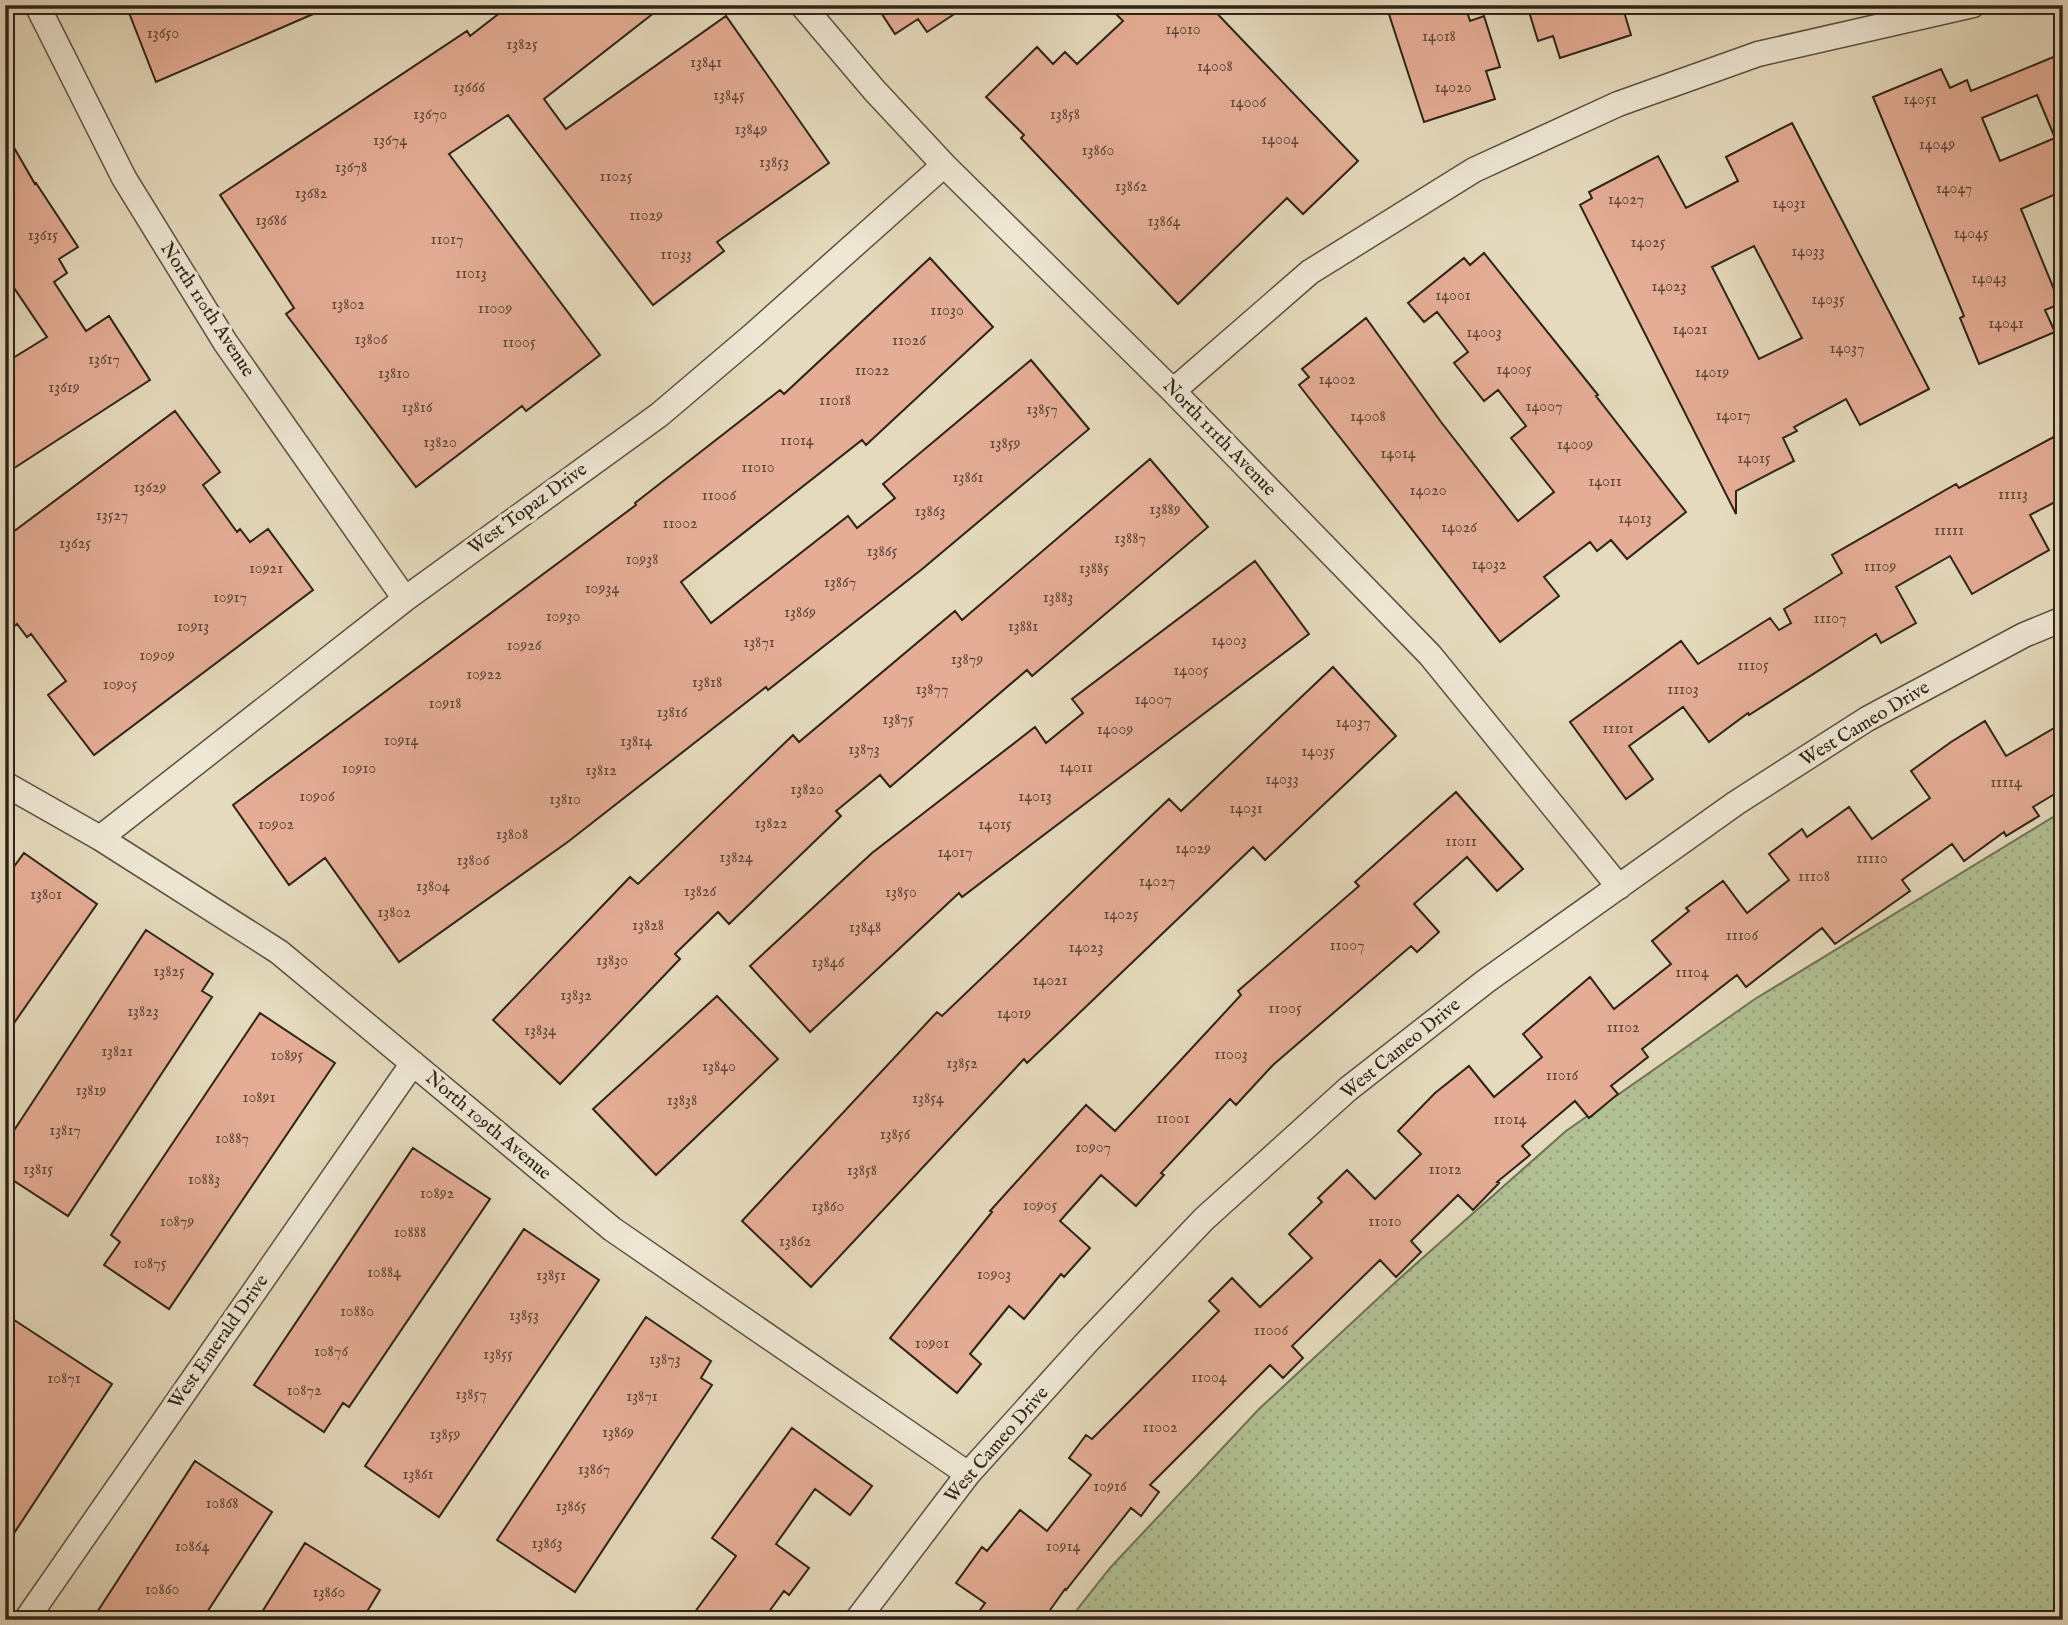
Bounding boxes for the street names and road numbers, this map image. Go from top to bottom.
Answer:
street label: North 110th Avenue [154,238,260,382]
street label: North 111th Avenue [1157,374,1281,502]
street label: West Topaz Drive [464,458,592,560]
street label: West Cameo Drive [1796,676,1934,772]
street label: West Cameo Drive [1336,993,1466,1105]
street label: North 109th Avenue [420,1066,556,1186]
street label: West Emerald Drive [164,1270,274,1414]
street label: West Cameo Drive [940,1381,1054,1508]

